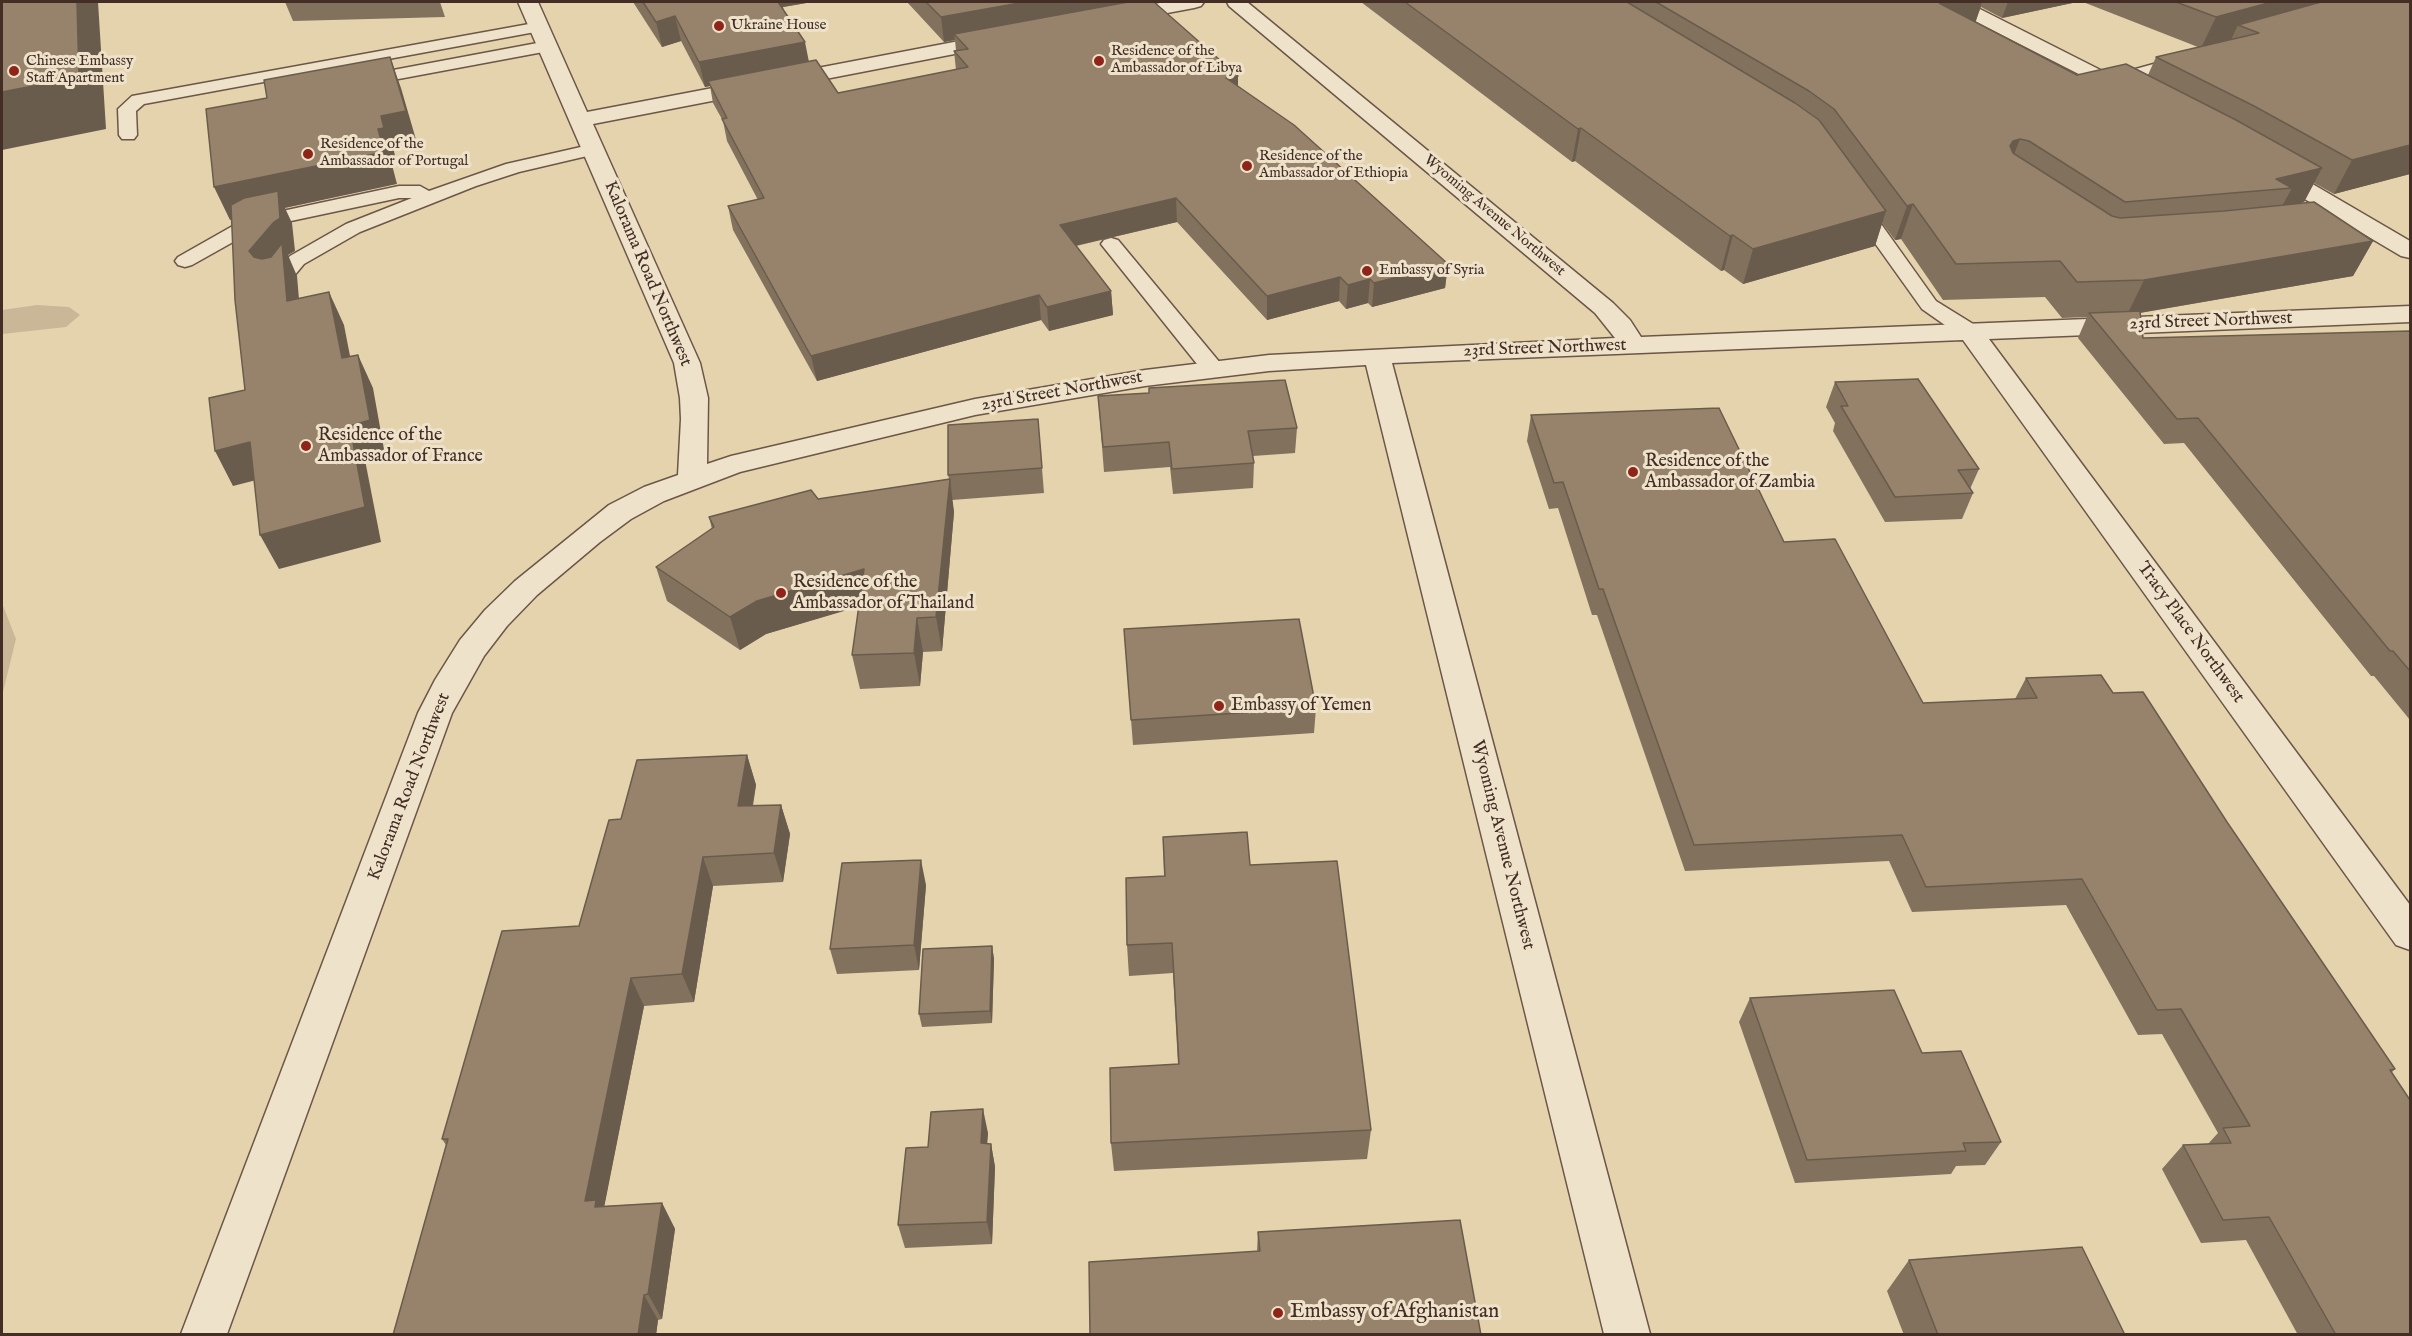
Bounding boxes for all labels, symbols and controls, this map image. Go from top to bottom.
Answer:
place label: Ukraine House [731,17,826,35]
marker: Ukraine House [712,19,726,33]
place label: Residence of the Ambassador of Libya [1111,43,1242,78]
place label: Chinese Embassy Staff Apartment [26,53,133,88]
marker: Residence of the Ambassador of Libya [1092,54,1106,68]
marker: Chinese Embassy Staff Apartment [7,64,21,78]
place label: Residence of the Ambassador of Portugal [320,136,468,171]
marker: Residence of the Ambassador of Portugal [301,147,315,161]
place label: Residence of the Ambassador of Ethiopia [1259,148,1408,183]
street label: Wyoming Avenue Northwest [1419,151,1569,281]
marker: Residence of the Ambassador of Ethiopia [1240,159,1254,173]
street label: Kalorama Road Northwest [598,178,696,370]
place label: Embassy of Syria [1379,262,1484,280]
marker: Embassy of Syria [1360,264,1374,278]
street label: 23rd Street Northwest [2129,308,2293,336]
street label: 23rd Street Northwest [1463,335,1627,363]
street label: 23rd Street Northwest [980,367,1144,417]
place label: Residence of the Ambassador of France [318,425,483,468]
marker: Residence of the Ambassador of France [299,439,313,453]
place label: Residence of the Ambassador of Zambia [1645,451,1815,494]
marker: Residence of the Ambassador of Zambia [1626,465,1640,479]
street label: Tracy Place Northwest [2132,558,2248,708]
place label: Residence of the Ambassador of Thailand [793,572,974,614]
marker: Residence of the Ambassador of Thailand [774,586,788,600]
street label: Kalorama Road Northwest [364,690,456,884]
place label: Embassy of Yemen [1231,695,1371,717]
marker: Embassy of Yemen [1212,699,1226,713]
street label: Wyoming Avenue Northwest [1465,738,1539,952]
place label: Embassy of Afghanistan [1290,1300,1499,1326]
marker: Embassy of Afghanistan [1271,1306,1285,1320]

